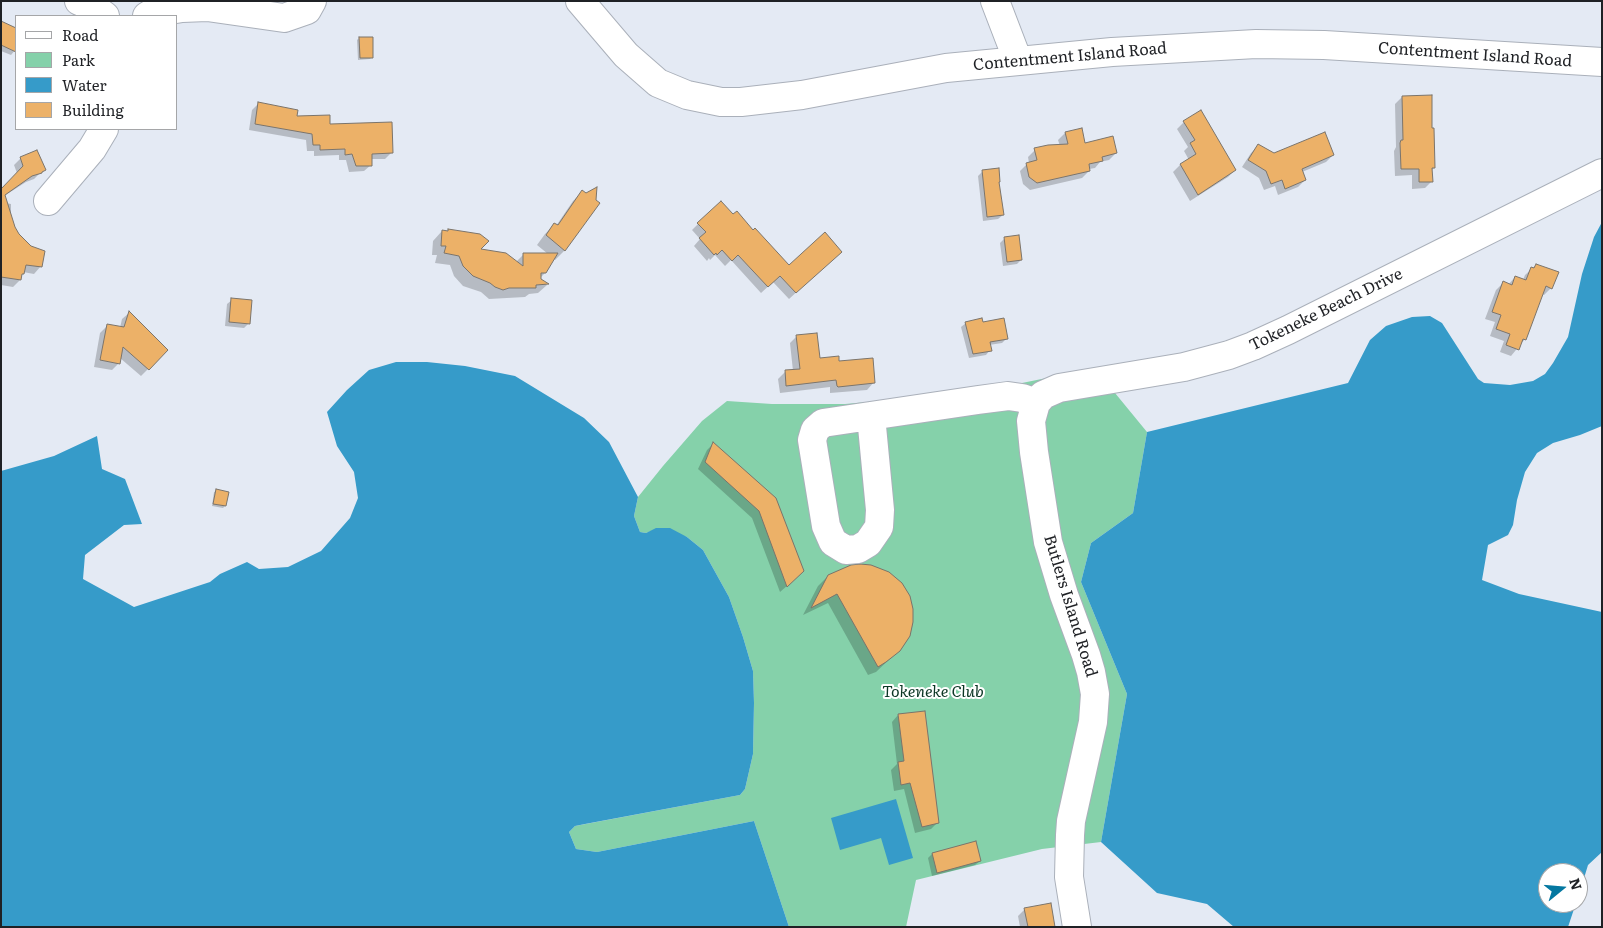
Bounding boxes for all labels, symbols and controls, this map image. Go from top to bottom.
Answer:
legend [15,15,178,130]
text: Road [62,23,98,46]
street label: Contentment Island Road [972,39,1168,75]
street label: Contentment Island Road [1377,39,1573,71]
text: Park [62,48,95,71]
text: Water [62,73,107,96]
text: Building [62,98,124,121]
street label: Tokeneke Beach Drive [1246,264,1406,356]
street label: Butlers Island Road [1039,532,1101,680]
park label: Tokeneke Club [882,682,984,702]
north arrow [1538,863,1588,913]
text: N [1565,875,1588,892]

